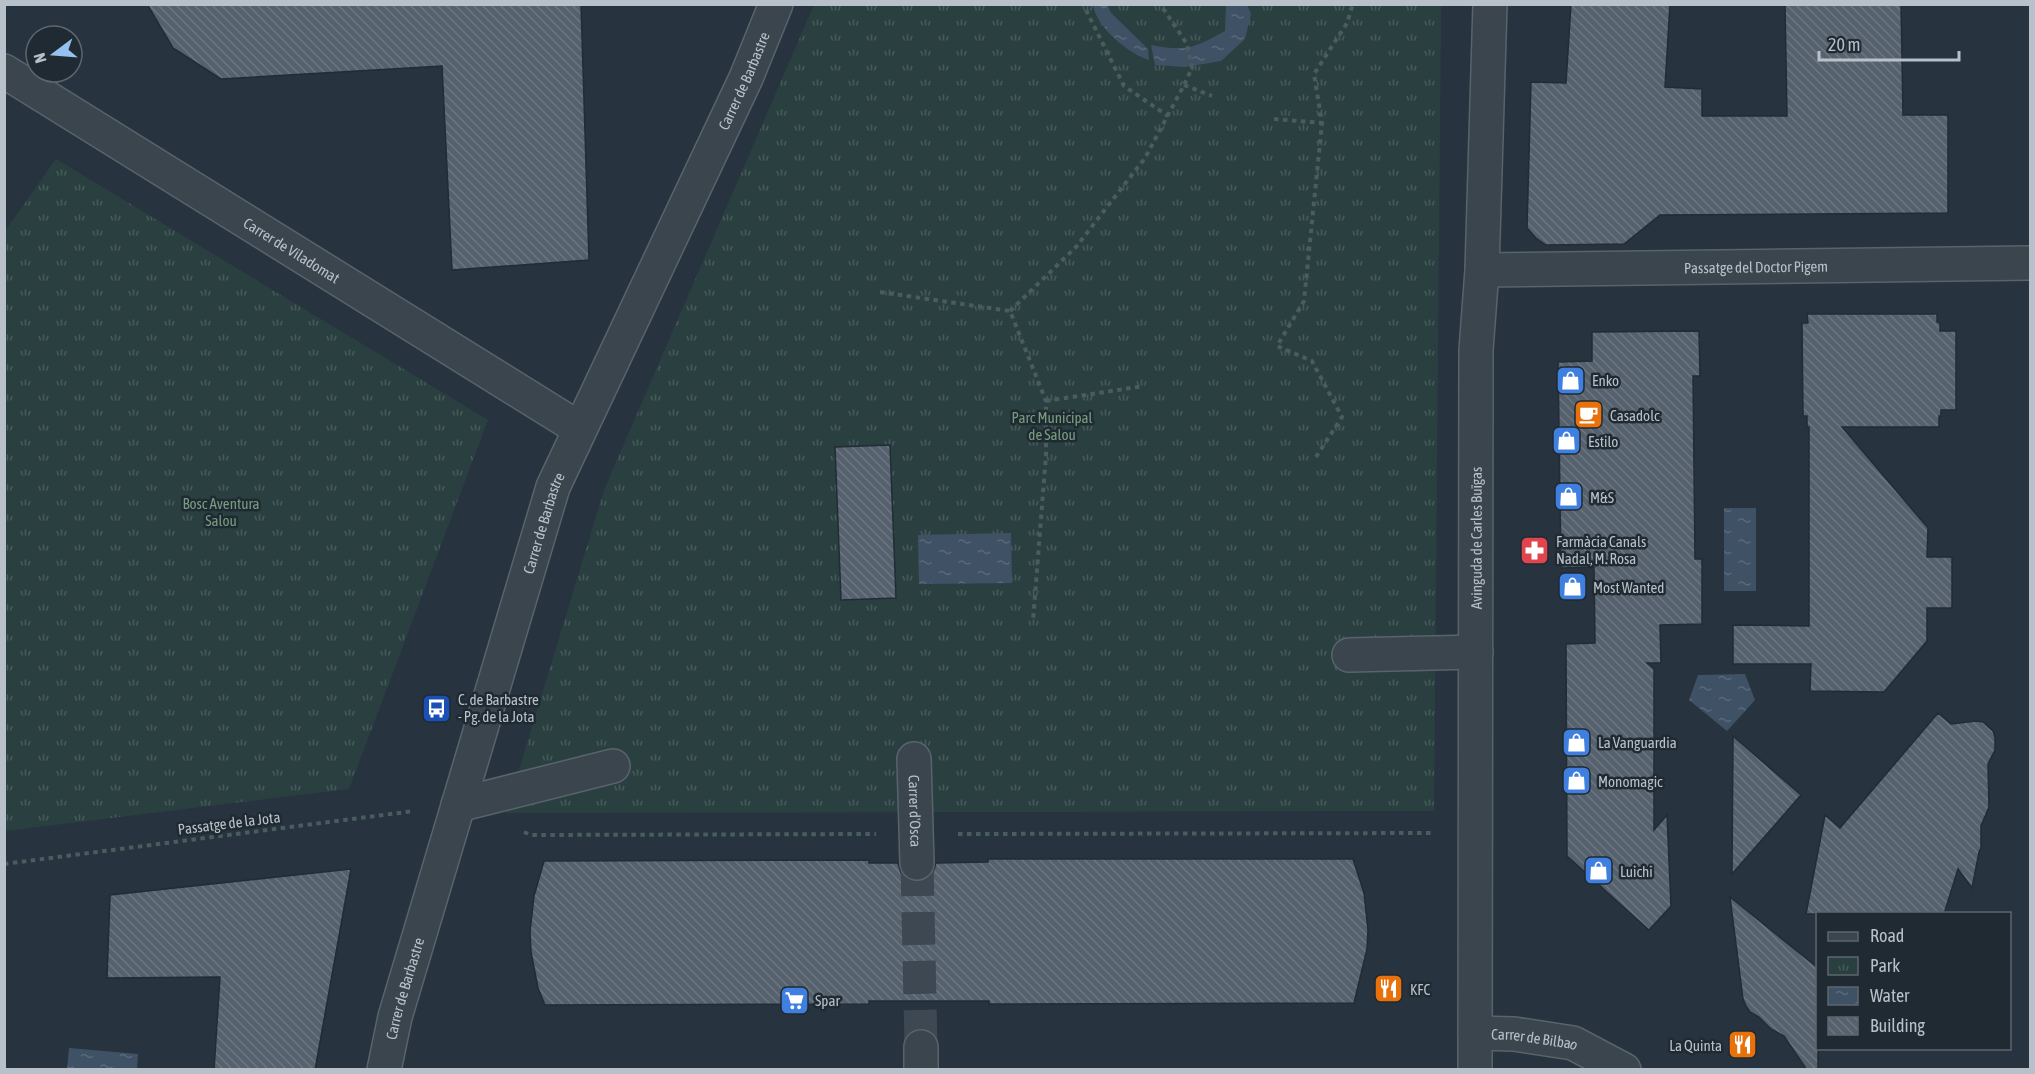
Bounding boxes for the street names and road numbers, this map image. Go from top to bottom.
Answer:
street label: Carrer de Barbastre [714,29,772,132]
street label: Carrer de Viladomat [241,214,343,286]
street label: Passatge del Doctor Pigem [1684,257,1828,276]
street label: Avinguda de Carles Buïgas [1467,467,1484,609]
street label: Carrer de Barbastre [519,469,567,576]
street label: Carrer d'Osca [906,775,925,847]
street label: Passatge de la Jota [177,808,281,838]
street label: Carrer de Barbastre [382,935,427,1041]
street label: Carrer de Bilbao [1491,1025,1582,1053]

